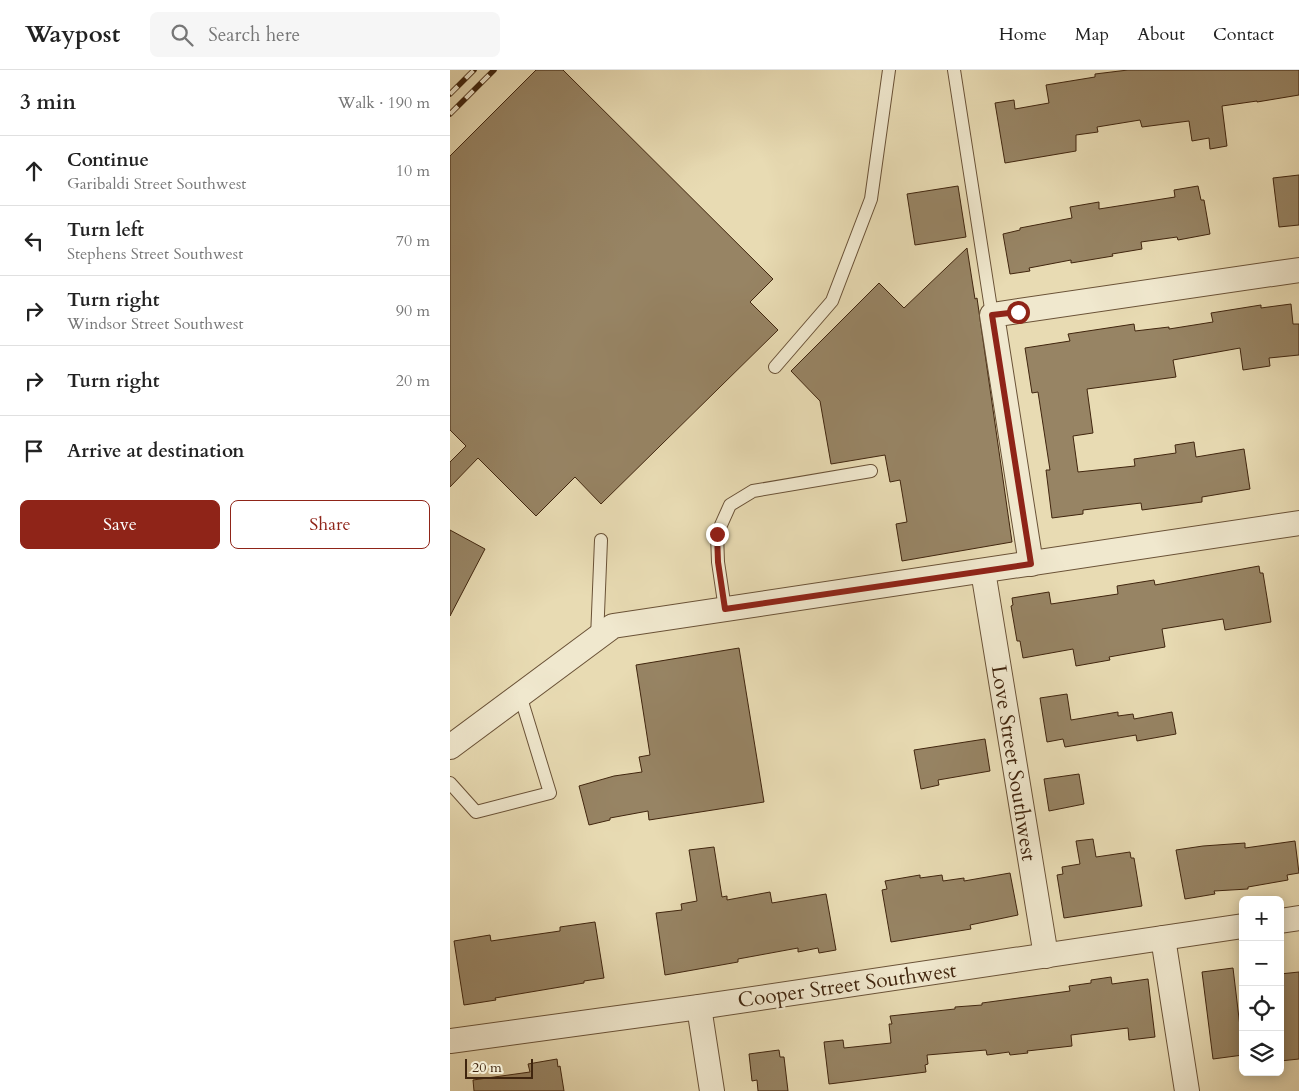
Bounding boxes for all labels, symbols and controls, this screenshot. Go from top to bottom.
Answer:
search box [150,12,500,57]
text: Waypost [25,18,120,51]
icon: search [168,21,196,49]
text: Search here [208,22,300,48]
text: Home [999,22,1047,47]
text: Map [1075,22,1109,47]
text: About [1137,22,1185,47]
text: Contact [1213,22,1274,47]
text: 3 min [20,88,76,117]
text: Walk · 190 m [338,92,430,114]
text: Continue [67,147,149,173]
icon: ahead [20,157,48,185]
text: 10 m [396,160,430,182]
text: Garibaldi Street Southwest [67,173,246,195]
text: Turn left [67,217,144,243]
icon: left [20,227,48,255]
text: 70 m [396,230,430,252]
text: Stephens Street Southwest [67,243,243,265]
text: Turn right [67,287,159,313]
icon: right [20,297,48,325]
text: 90 m [396,300,430,322]
route start [1007,301,1030,324]
text: Windsor Street Southwest [67,313,243,335]
icon: right [20,367,48,395]
text: Turn right [67,368,159,394]
text: 20 m [396,370,430,392]
icon: arrive [20,437,48,465]
text: Arrive at destination [67,438,244,464]
button: Save [20,500,220,549]
button: Share [230,500,430,549]
route end [706,523,729,546]
street label: Love Street Southwest [984,663,1043,863]
map controls [1239,896,1284,1076]
button: + [1239,896,1284,941]
button: − [1239,941,1284,986]
street label: Cooper Street Southwest [736,956,959,1015]
button: locate [1239,986,1284,1031]
button: layers [1239,1031,1284,1076]
scale bar [465,1056,532,1079]
text: 20 m [472,1058,502,1077]

